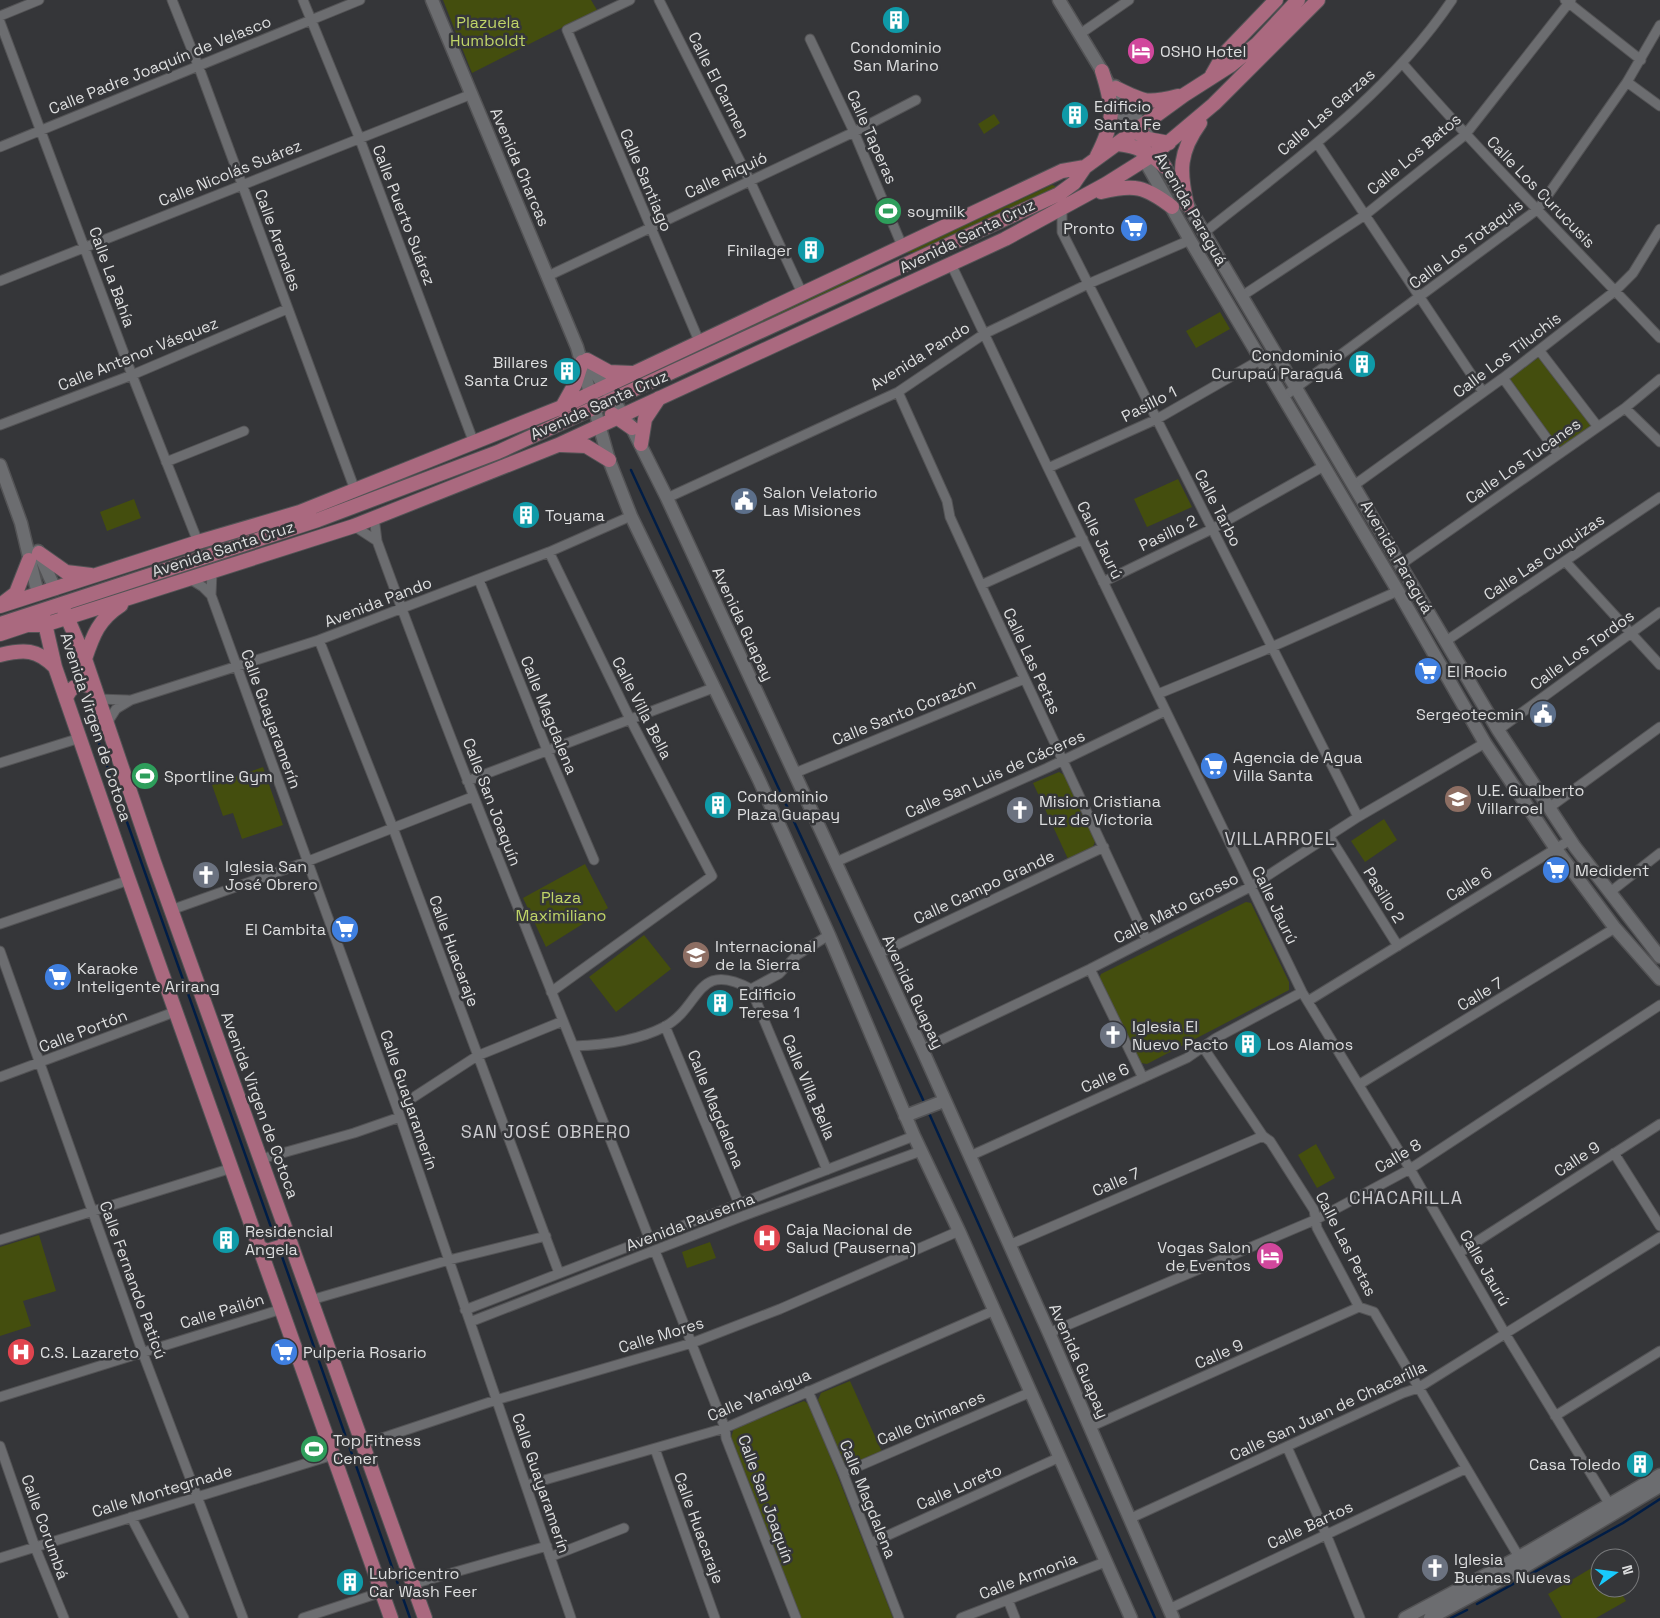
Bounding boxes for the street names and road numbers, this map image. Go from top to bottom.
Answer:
street label: Calle Padre Joaquín de Velasco [46,11,274,119]
street label: Calle El Carmen [683,28,755,142]
street label: Calle Las Garzas [1273,64,1379,160]
street label: Calle Taperas [842,87,902,187]
street label: Avenida Charcas [486,104,554,230]
street label: Calle Los Batos [1363,108,1465,200]
street label: Calle Santiago [615,125,677,235]
street label: Calle Los Curucusis [1482,131,1600,253]
street label: Calle Nicolás Suárez [155,135,305,211]
street label: Calle Puerto Suárez [368,142,440,288]
street label: Calle Riquió [681,147,771,203]
street label: Avenida Paraguá [1150,149,1232,269]
street label: Calle Arenales [250,186,306,294]
street label: Avenida Santa Cruz [896,194,1038,278]
street label: Calle Los Totaquis [1405,194,1527,294]
street label: Calle La Bahía [84,224,140,330]
street label: Calle Los Tiluchis [1449,307,1565,403]
street label: Calle Antenor Vásquez [55,312,221,396]
street label: Avenida Pando [866,317,974,395]
street label: Avenida Santa Cruz [527,365,671,445]
street label: Pasillo 1 [1118,381,1180,427]
street label: Calle Los Tucanes [1461,413,1585,509]
street label: Calle Tarbo [1190,466,1246,550]
street label: Calle Jaurú [1072,497,1128,583]
street label: Avenida Paraguá [1356,497,1438,617]
street label: Calle Las Cuquizas [1480,509,1608,605]
street label: Pasillo 2 [1135,510,1201,556]
street label: Avenida Santa Cruz [149,516,297,582]
street label: Avenida Guapay [707,564,779,684]
street label: Avenida Pando [321,572,435,632]
street label: Calle Las Petas [998,605,1066,717]
street label: Calle Los Tordos [1526,605,1638,695]
street label: Avenida Virgen de Cotoca [56,630,136,824]
street label: Calle Guayaramerín [236,646,306,792]
street label: Calle Magdalena [516,653,582,777]
street label: Calle Villa Bella [607,653,677,763]
street label: Calle Santo Corazón [829,674,979,750]
street label: Calle San Luis de Cáceres [902,725,1088,823]
street label: Calle San Joaquín [458,735,526,869]
street label: Calle Campo Grande [910,845,1058,929]
street label: Calle Jaurú [1247,862,1303,948]
street label: Calle 6 [1442,862,1496,906]
street label: Pasillo 2 [1359,863,1409,927]
street label: Calle Mato Grosso [1110,867,1242,949]
street label: Calle Huacaraje [424,892,484,1010]
street label: Avenida Guapay [877,932,949,1052]
street label: Calle 7 [1453,972,1507,1016]
street label: Calle Portón [36,1005,130,1057]
street label: Avenida Virgen de Cotoca [216,1009,304,1201]
street label: Calle Guayaramerín [375,1027,443,1173]
street label: Calle Villa Bella [777,1031,841,1143]
street label: Calle Magdalena [683,1047,749,1171]
street label: Calle 6 [1078,1058,1132,1098]
street label: Calle 8 [1371,1134,1425,1178]
street label: Calle 9 [1550,1136,1604,1182]
street label: Calle 7 [1089,1163,1143,1201]
street label: Avenida Pauserna [623,1188,757,1256]
street label: Calle Las Petas [1311,1188,1381,1300]
street label: Calle Fernando Paticú [95,1198,171,1362]
street label: Calle Jaurú [1455,1226,1515,1310]
street label: Calle Pailón [177,1288,267,1334]
street label: Avenida Guapay [1044,1300,1114,1422]
street label: Calle Mores [616,1312,706,1358]
street label: Calle 9 [1192,1334,1246,1374]
street label: Calle San Juan de Chacarilla [1226,1356,1430,1466]
street label: Calle Yanaigua [704,1364,814,1426]
street label: Calle Chimanes [874,1386,988,1450]
street label: Calle Guayaramerín [507,1410,575,1556]
street label: Calle San Joaquín [733,1432,799,1566]
street label: Calle Magdalena [835,1437,901,1561]
street label: Calle Loreto [913,1459,1005,1515]
street label: Calle Montegrnade [89,1460,235,1522]
street label: Calle Huacaraje [669,1469,729,1587]
street label: Calle Corumbá [16,1472,74,1582]
street label: Calle Bartos [1264,1496,1356,1554]
street label: Calle Armonia [976,1548,1080,1604]

